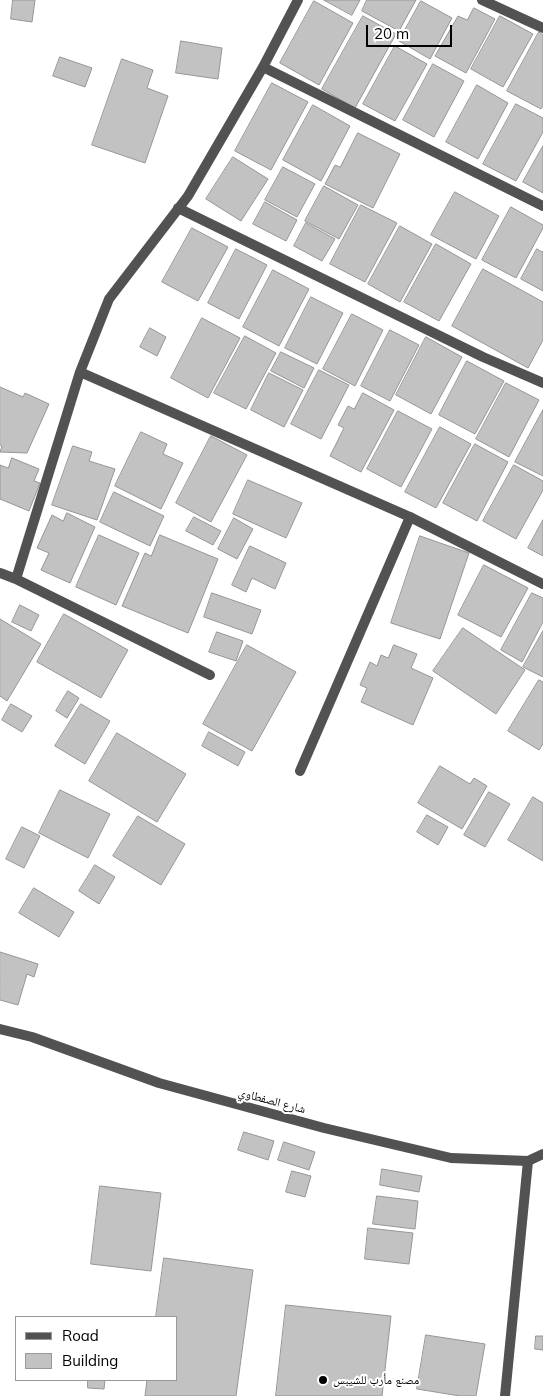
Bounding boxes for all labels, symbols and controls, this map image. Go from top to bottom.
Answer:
scale bar [368,15,454,47]
text: 20 m [374,24,409,43]
street label: شارع الصفطاوي [237,1085,307,1117]
legend [15,1316,178,1381]
text: Road [62,1326,99,1345]
text: Building [62,1351,118,1370]
place label: مصنع مأرب للشيبس [333,1373,419,1387]
marker: مصنع مأرب للشيبس [317,1374,329,1386]

